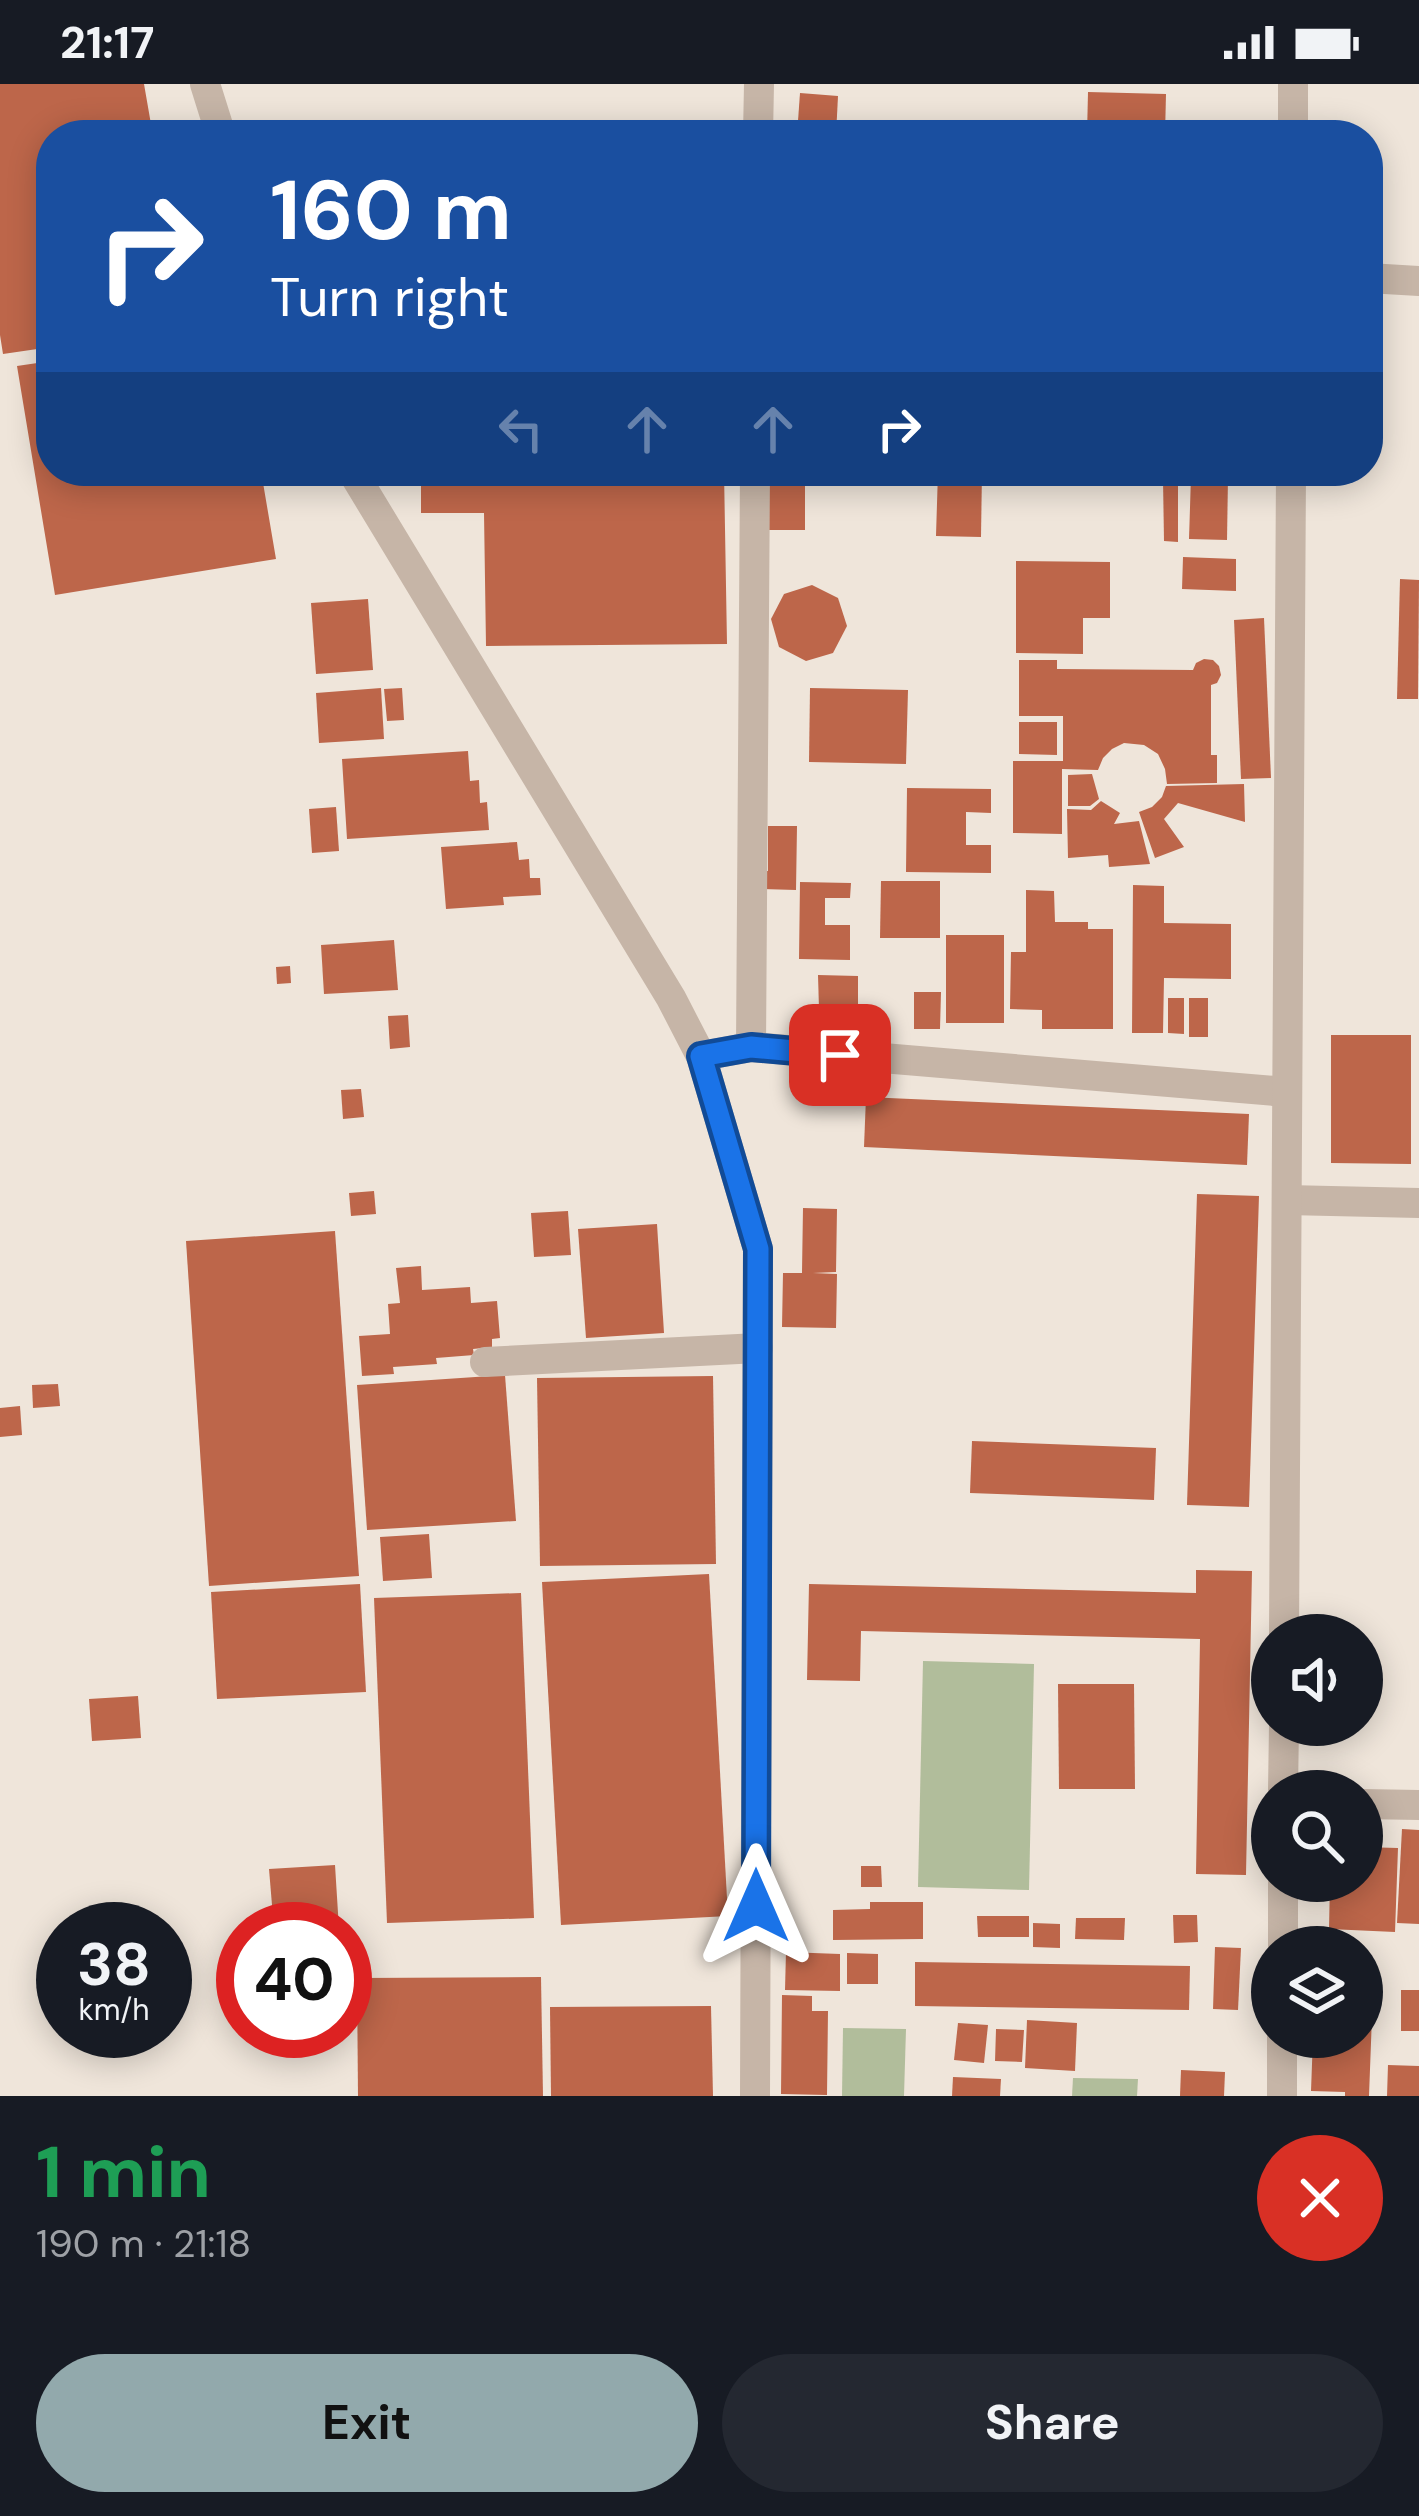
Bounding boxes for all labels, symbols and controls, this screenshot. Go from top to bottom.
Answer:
text: 21:17 [60,13,154,72]
text: 160 m [270,156,512,265]
icon: right [72,168,228,324]
text: Turn right [270,262,509,333]
icon: left [488,396,554,462]
icon: ahead [614,396,680,462]
icon: ahead [740,396,806,462]
icon: right [866,396,932,462]
pin [789,1004,891,1106]
icon: arrive [807,1022,873,1088]
map controls [1251,1614,1383,2058]
button: sound [1251,1614,1383,1746]
button: search [1251,1770,1383,1902]
position arrow [693,1843,819,1969]
speed limit sign: 40 [216,1902,372,2058]
text: 38 [77,1925,151,2004]
button: layers [1251,1926,1383,2058]
text: km/h [79,1990,149,2029]
text: 1 min [36,2126,211,2219]
button: close [1257,2135,1383,2261]
text: 190 m · 21:18 [36,2218,251,2269]
button: Exit [36,2354,698,2492]
button: Share [722,2354,1383,2492]

